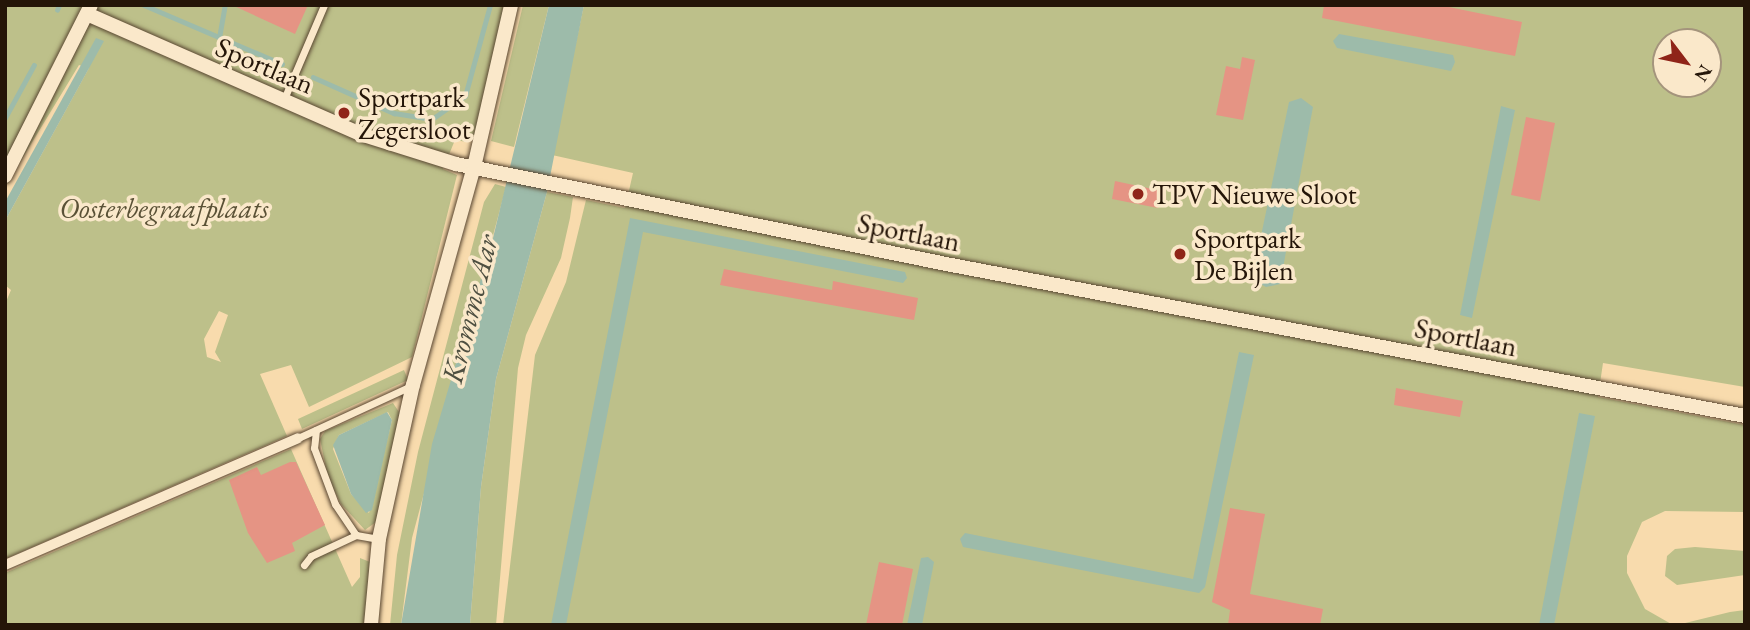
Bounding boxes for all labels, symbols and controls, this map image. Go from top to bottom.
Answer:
north arrow [1652,28,1722,98]
street label: Sportlaan [211,29,319,101]
text: N [1689,60,1718,86]
place label: Sportpark Zegersloot [358,80,471,146]
marker: Sportpark Zegersloot [336,105,352,121]
place label: TPV Nieuwe Sloot [1152,177,1357,211]
marker: TPV Nieuwe Sloot [1130,186,1146,202]
park label: Oosterbegraafplaats [60,191,268,225]
street label: Sportlaan [855,206,963,258]
place label: Sportpark De Bijlen [1194,221,1301,287]
water label: Kromme Aar [434,231,506,387]
marker: Sportpark De Bijlen [1172,246,1188,262]
street label: Sportlaan [1412,311,1520,363]

